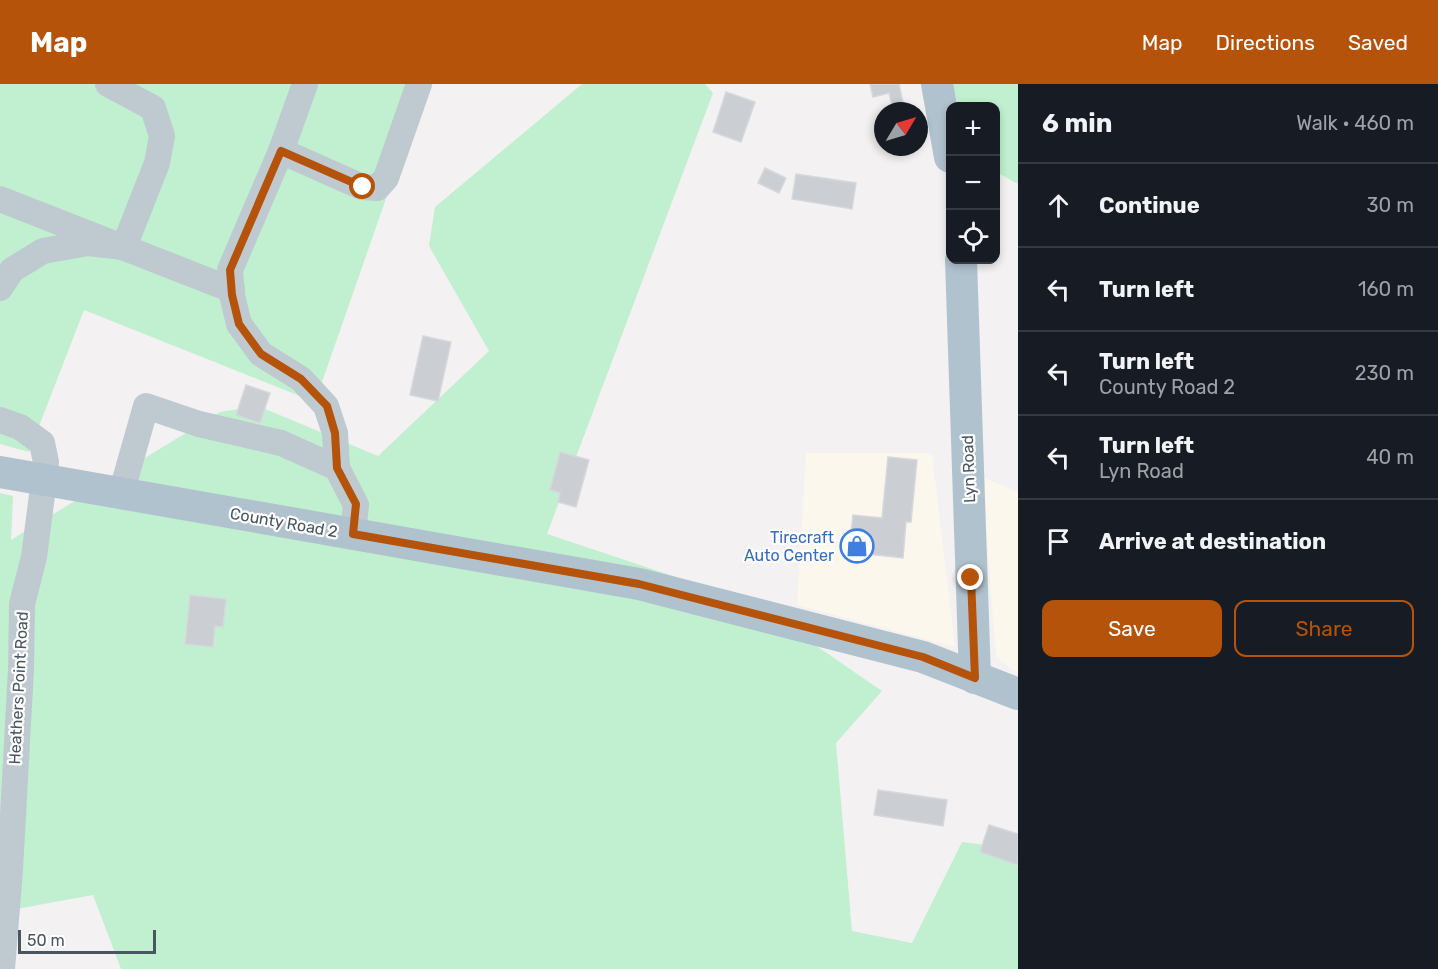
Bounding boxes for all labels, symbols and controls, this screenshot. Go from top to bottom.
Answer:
text: Map [30,26,87,59]
text: Map [1142,30,1183,55]
text: Directions [1216,30,1315,55]
text: Saved [1348,30,1408,55]
north arrow [874,102,928,156]
map controls [946,102,1000,264]
button: + [946,102,1000,156]
text: 6 min [1042,108,1112,139]
text: Walk · 460 m [1296,111,1414,135]
button: − [946,156,1000,210]
route start [349,173,375,199]
icon: ahead [1042,189,1075,222]
text: Continue [1099,192,1200,219]
text: 30 m [1367,193,1414,217]
button: locate [946,210,1000,264]
icon: left [1042,273,1075,306]
text: Turn left [1099,276,1194,303]
text: 160 m [1358,277,1414,301]
text: Turn left [1099,348,1194,375]
icon: left [1042,357,1075,390]
text: 230 m [1355,361,1414,385]
text: County Road 2 [1099,375,1235,399]
text: Turn left [1099,432,1194,459]
street label: Lyn Road [958,435,979,503]
icon: left [1042,441,1075,474]
text: 40 m [1366,445,1414,469]
text: Lyn Road [1099,459,1184,483]
street label: County Road 2 [229,504,339,541]
icon: arrive [1042,525,1075,558]
place label: Tirecraft Auto Center [744,528,834,565]
shop icon: Tirecraft Auto Center [839,528,875,564]
text: Arrive at destination [1099,528,1326,555]
route end [957,564,983,590]
button: Save [1042,600,1222,657]
button: Share [1234,600,1414,657]
street label: Heathers Point Road [5,611,32,765]
scale bar [18,927,156,954]
text: 50 m [27,931,65,950]

